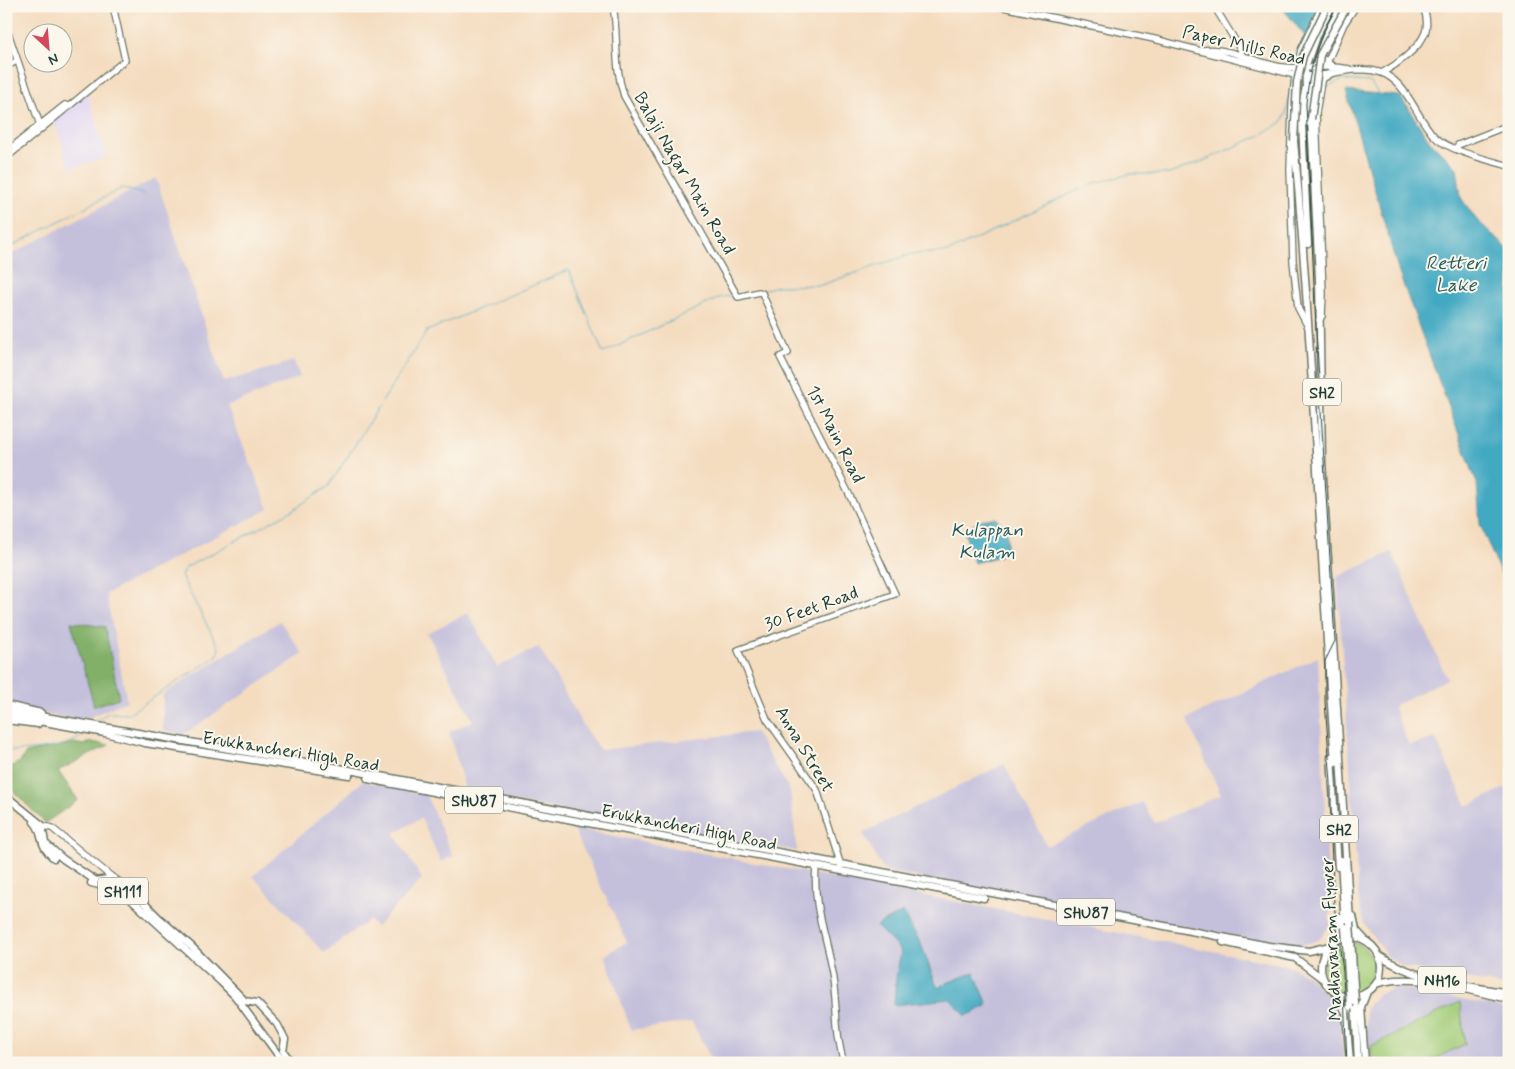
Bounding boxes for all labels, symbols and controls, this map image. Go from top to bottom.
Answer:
street label: Paper Mills Road [1180,20,1308,72]
north arrow [22,22,72,72]
text: N [45,49,61,69]
street label: Balaji Nagar Main Road [626,88,741,260]
water label: Retteri Lake [1426,251,1488,298]
road number: SH2 [1303,378,1341,406]
street label: 1st Main Road [800,382,870,487]
water label: Kulappan Kulam [951,518,1023,565]
street label: 30 Feet Road [761,581,862,637]
street label: Anna Street [769,702,839,797]
street label: Erukkancheri High Road [201,726,381,779]
road number: SHU87 [445,786,503,814]
street label: Erukkancheri High Road [599,799,779,858]
road number: SH2 [1320,816,1358,842]
street label: Madhavaram Flyover [1316,856,1348,1021]
road number: SH111 [98,878,148,904]
road number: SHU87 [1057,899,1115,926]
road number: NH16 [1418,966,1466,994]

